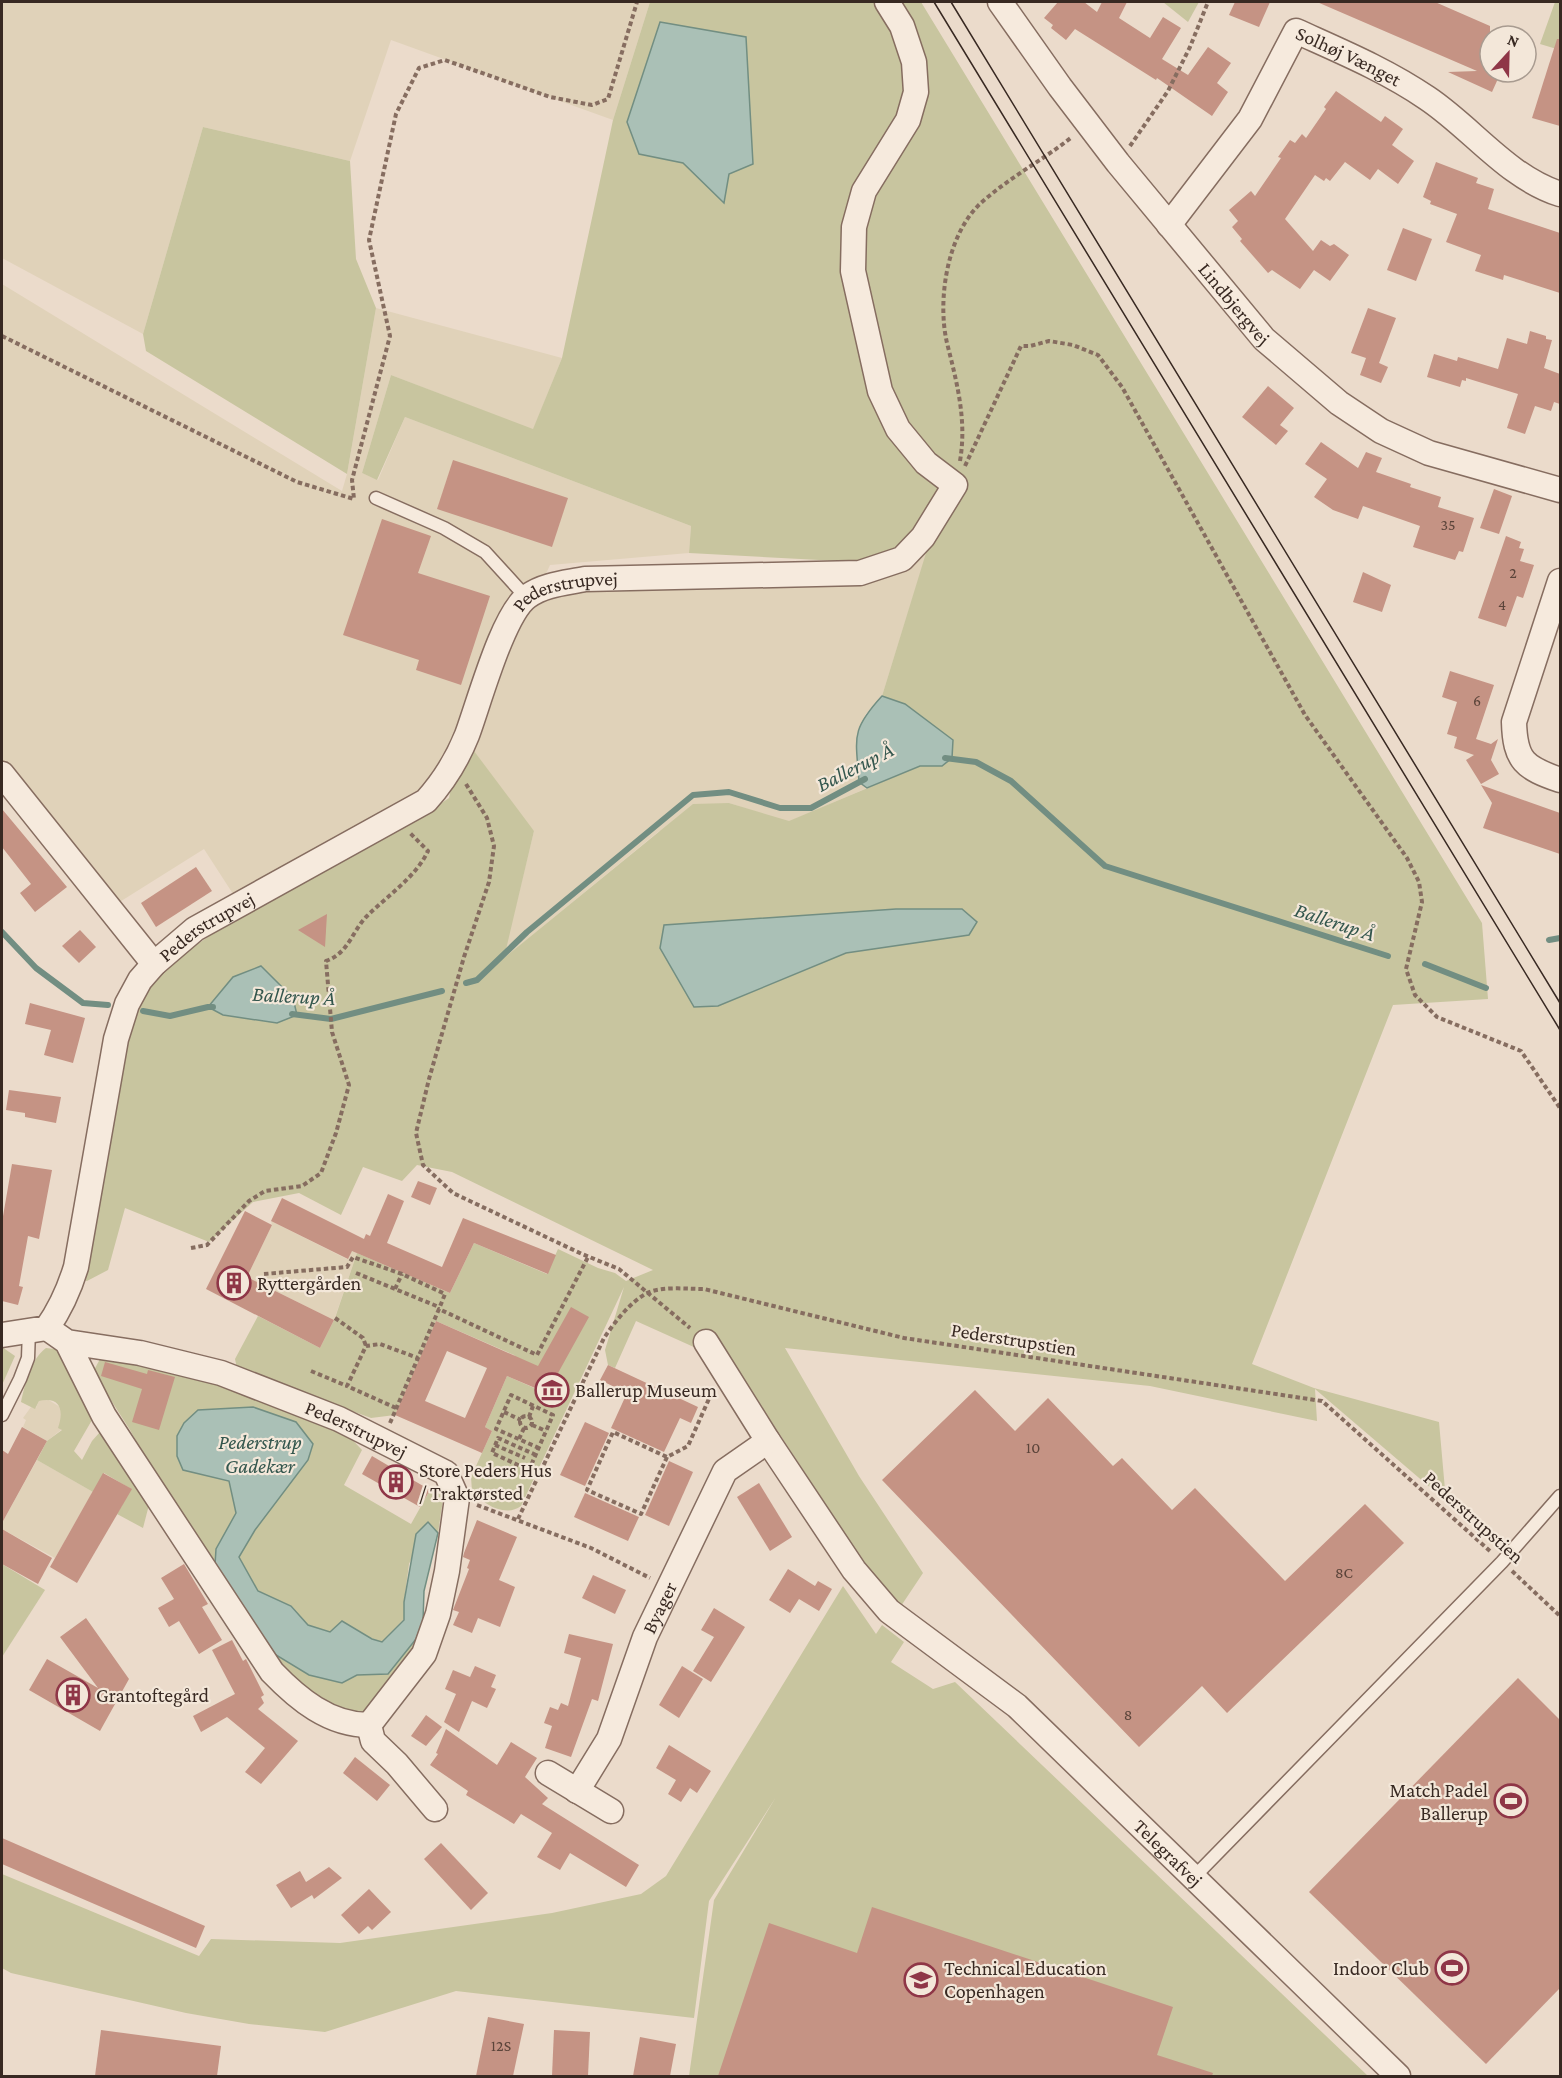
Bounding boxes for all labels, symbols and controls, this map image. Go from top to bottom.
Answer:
street label: Solhøj Vænget [1293,22,1405,91]
north arrow [1478,24,1538,84]
text: N [1505,31,1522,51]
street label: Lindbjergvej [1194,258,1274,350]
house number: 35 [1440,516,1456,533]
house number: 2 [1509,564,1517,581]
street label: Pederstrupvej [507,567,618,615]
house number: 4 [1498,596,1506,613]
house number: 6 [1473,692,1481,709]
water label: Ballerup Å [812,737,898,797]
street label: Pederstrupvej [154,887,259,966]
water label: Ballerup Å [1292,898,1378,946]
water label: Ballerup Å [252,982,336,1010]
building icon: Ryttergården [216,1265,252,1301]
place label: Ryttergården [257,1272,361,1295]
street label: Pederstrupstien [950,1318,1079,1361]
museum icon: Ballerup Museum [534,1372,570,1408]
place label: Ballerup Museum [575,1379,717,1402]
street label: Pederstrupvej [302,1396,411,1463]
water label: Pederstrup Gadekær [218,1430,302,1478]
house number: 10 [1026,1439,1040,1456]
place label: Store Peders Hus / Traktørsted [419,1459,552,1504]
building icon: Store Peders Hus / Traktørsted [378,1464,414,1500]
street label: Pederstrupstien [1419,1466,1529,1568]
house number: 8C [1335,1564,1353,1581]
street label: Byager [637,1578,681,1637]
building icon: Grantoftegård [55,1677,91,1713]
place label: Grantoftegård [96,1684,209,1707]
house number: 8 [1124,1706,1132,1723]
place label: Match Padel Ballerup [1389,1779,1488,1825]
sports icon: Match Padel Ballerup [1493,1783,1529,1819]
street label: Telegrafvej [1129,1815,1207,1892]
sports icon: Indoor Club [1434,1950,1470,1986]
place label: Technical Education Copenhagen [944,1957,1107,2003]
place label: Indoor Club [1333,1957,1429,1979]
school or university icon: Technical Education Copenhagen [903,1962,939,1998]
house number: 12S [491,2037,511,2054]

